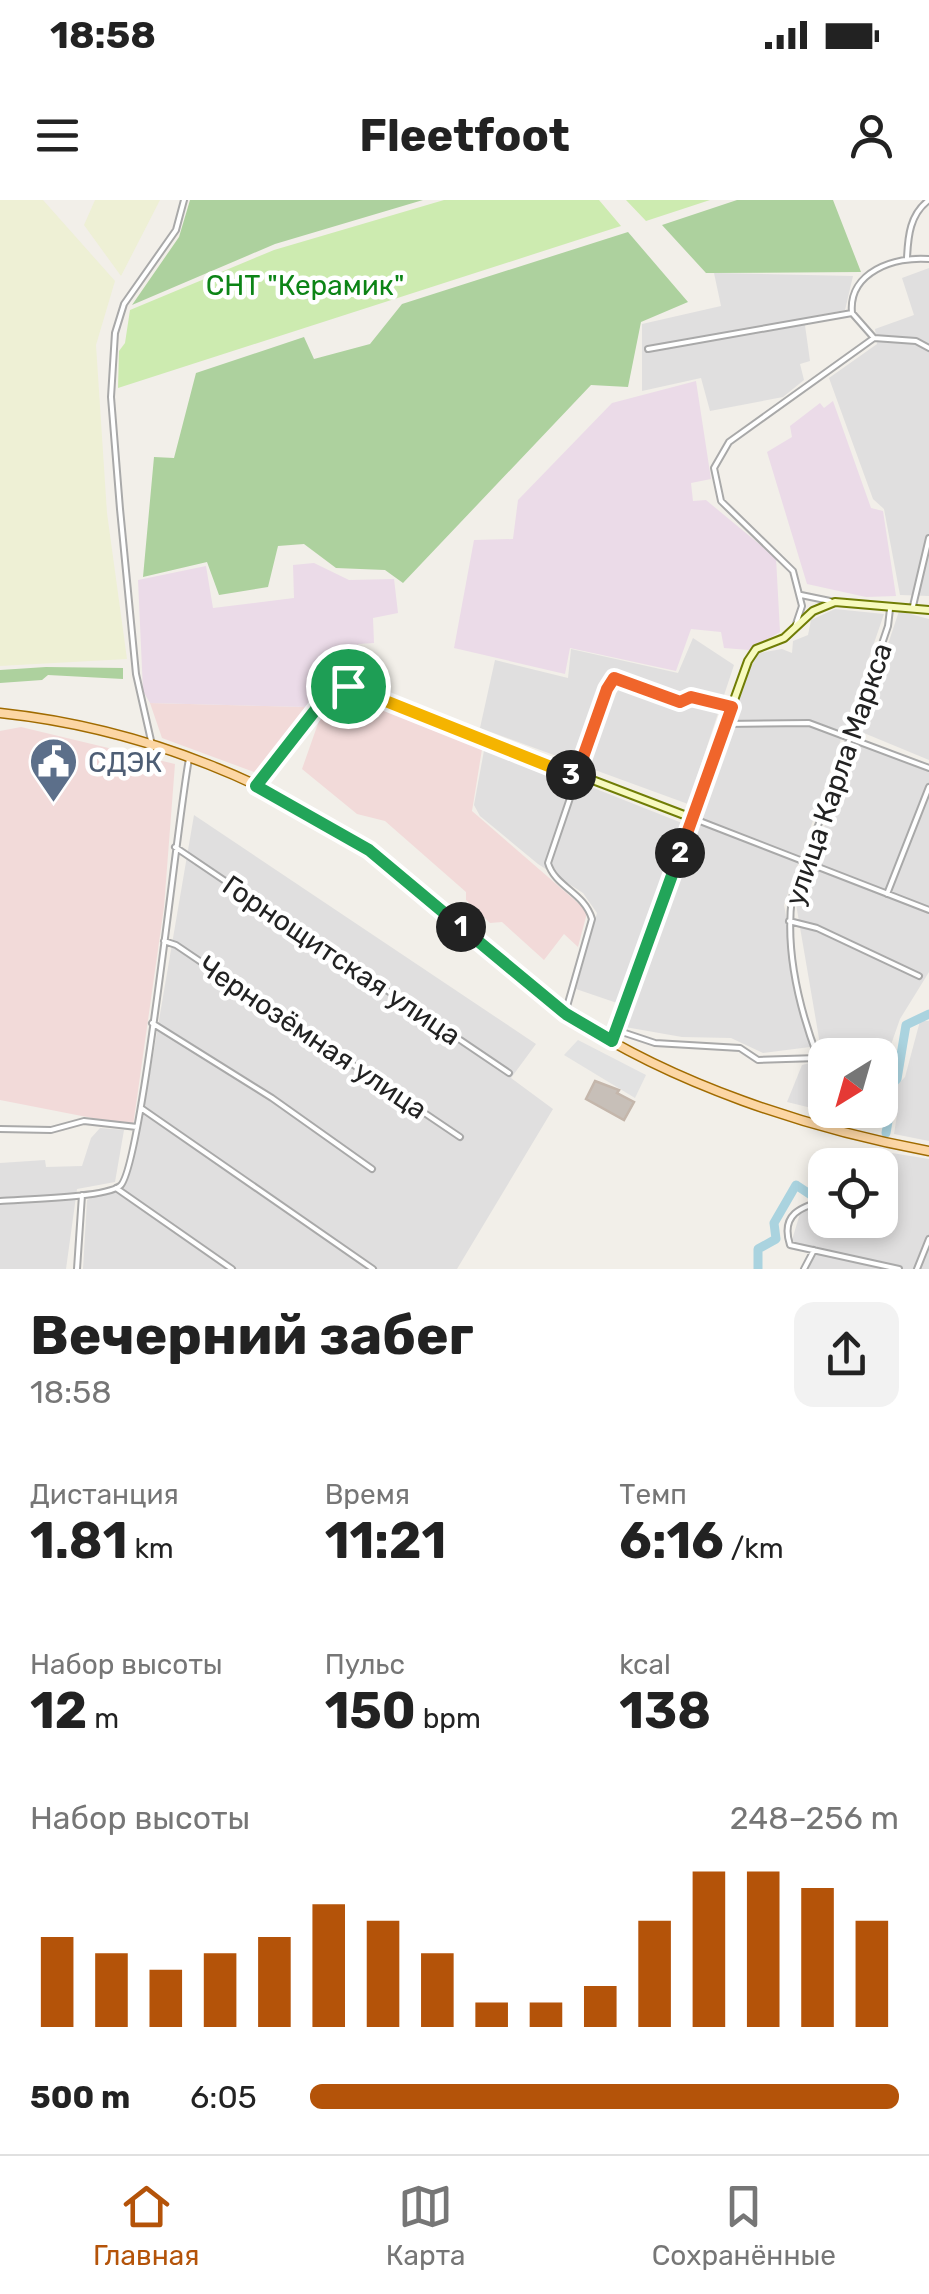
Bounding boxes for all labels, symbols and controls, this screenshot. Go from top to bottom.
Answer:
text: 18:58 [50,12,156,58]
icon: menu [30,108,85,163]
icon: person [844,108,899,163]
text: Fleetfoot [359,109,570,162]
park label: СНТ "Керамик" [206,269,404,302]
street label: улица Карла Маркса [778,639,899,910]
pin [306,644,391,729]
icon: arrive [321,659,376,714]
public building icon: СДЭК [27,736,79,804]
place label: СДЭК [88,746,162,779]
pin: 3 [546,750,596,800]
text: 3 [562,758,580,791]
pin: 2 [655,828,705,878]
text: 2 [671,836,689,869]
street label: Горнощитская улица [217,869,467,1052]
pin: 1 [436,902,486,952]
text: 1 [454,910,468,943]
street label: Чернозёмная улица [192,949,433,1126]
north arrow [808,1038,898,1128]
map controls [808,1038,898,1238]
button: locate [808,1148,898,1238]
button: share [794,1302,899,1407]
text: Вечерний забег [30,1303,474,1368]
text: 18:58 [30,1373,112,1411]
text: Дистанция [30,1478,179,1511]
text: Время [325,1478,410,1511]
text: Темп [619,1478,687,1511]
text: 1.81 [30,1511,128,1571]
text: 11:21 [325,1511,446,1571]
text: 6:16 [619,1511,724,1571]
text: km [128,1532,174,1565]
text: /km [724,1532,784,1565]
text: Набор высоты [30,1648,223,1681]
text: Пульс [325,1648,405,1681]
text: kcal [619,1648,671,1681]
text: 12 [30,1681,87,1741]
text: 150 [325,1681,416,1741]
text: 138 [619,1681,711,1741]
text: m [87,1702,119,1735]
text: bpm [416,1702,481,1735]
text: Набор высоты [30,1799,250,1837]
text: 248–256 m [730,1799,899,1837]
text: 500 m [30,2078,130,2116]
text: 6:05 [190,2078,257,2116]
tab: Главная [93,2179,200,2272]
tab: Карта [386,2179,466,2272]
tab: Сохранённые [652,2179,836,2272]

